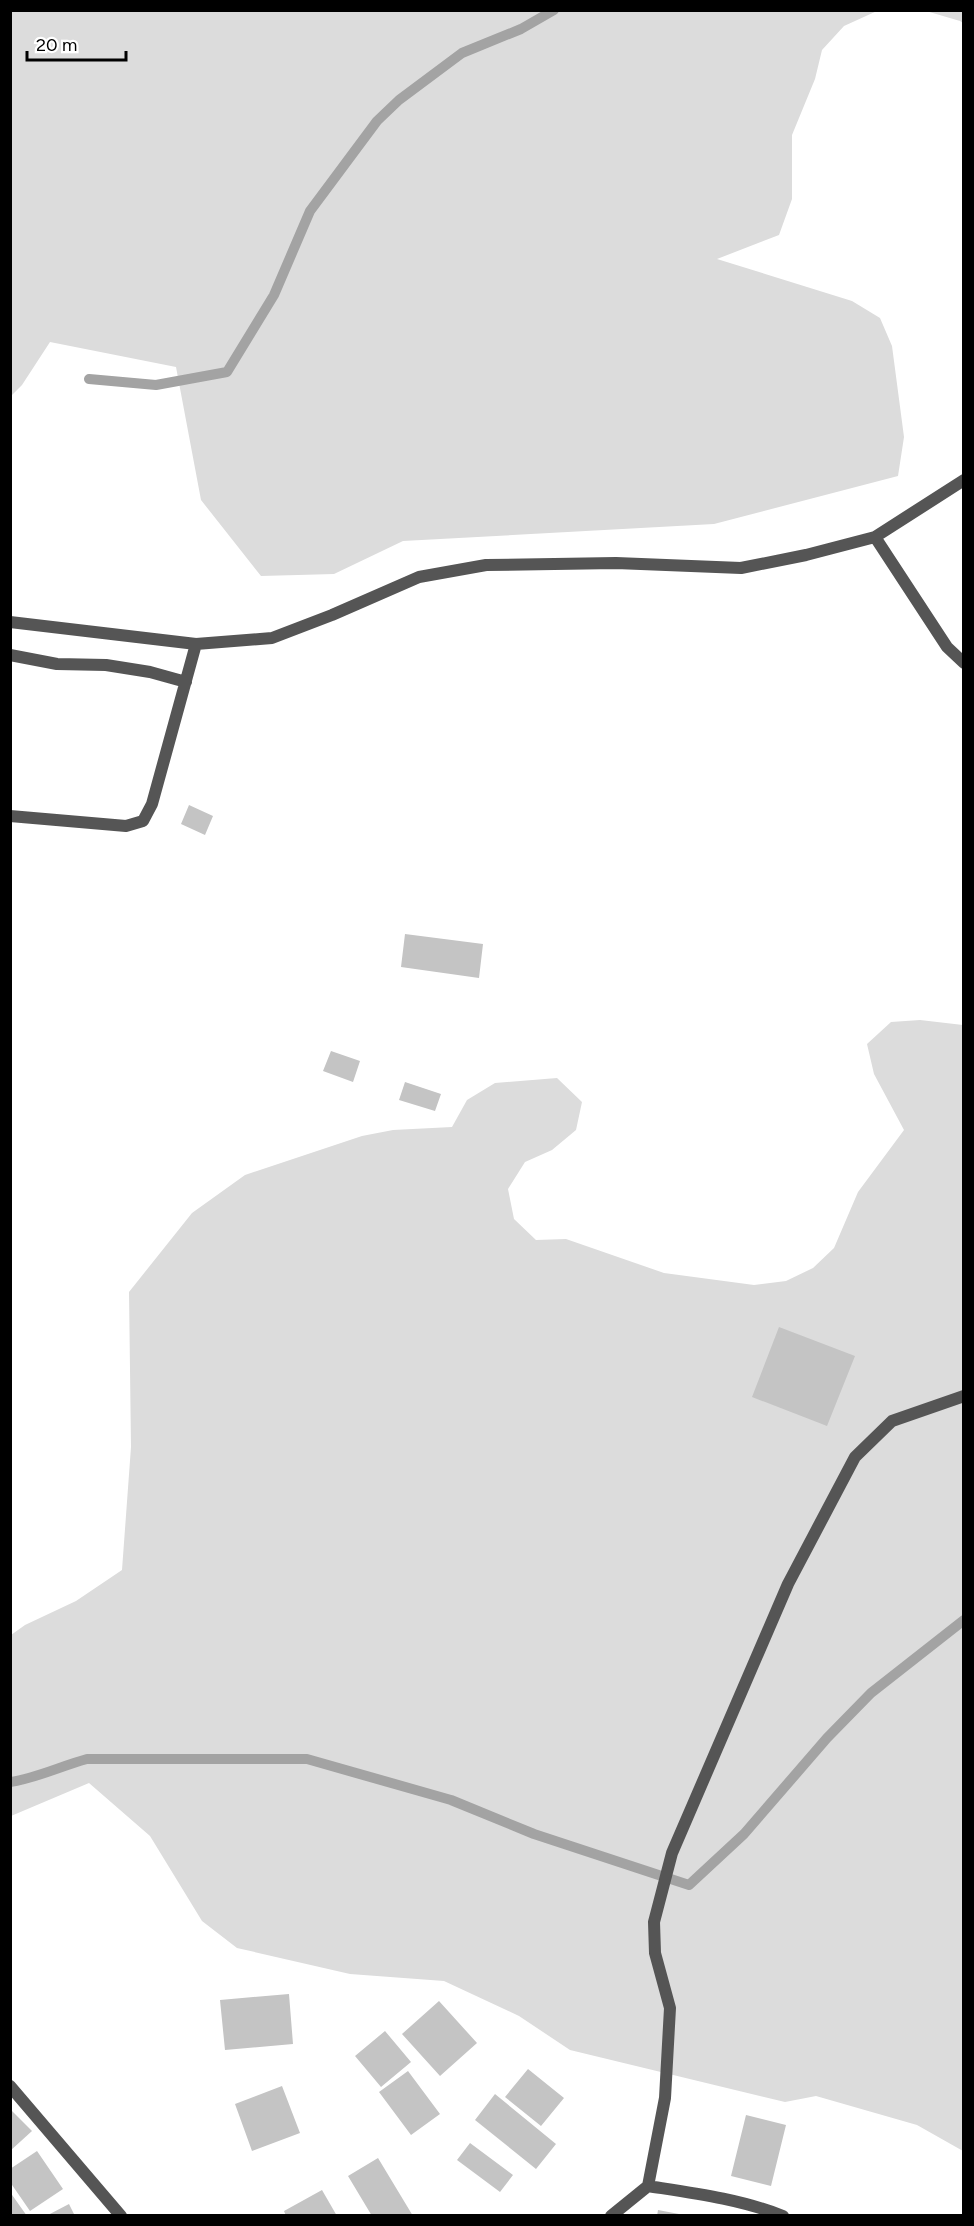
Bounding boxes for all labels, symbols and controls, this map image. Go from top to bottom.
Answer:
scale bar [27,24,126,62]
text: 20 m [36,34,77,56]

